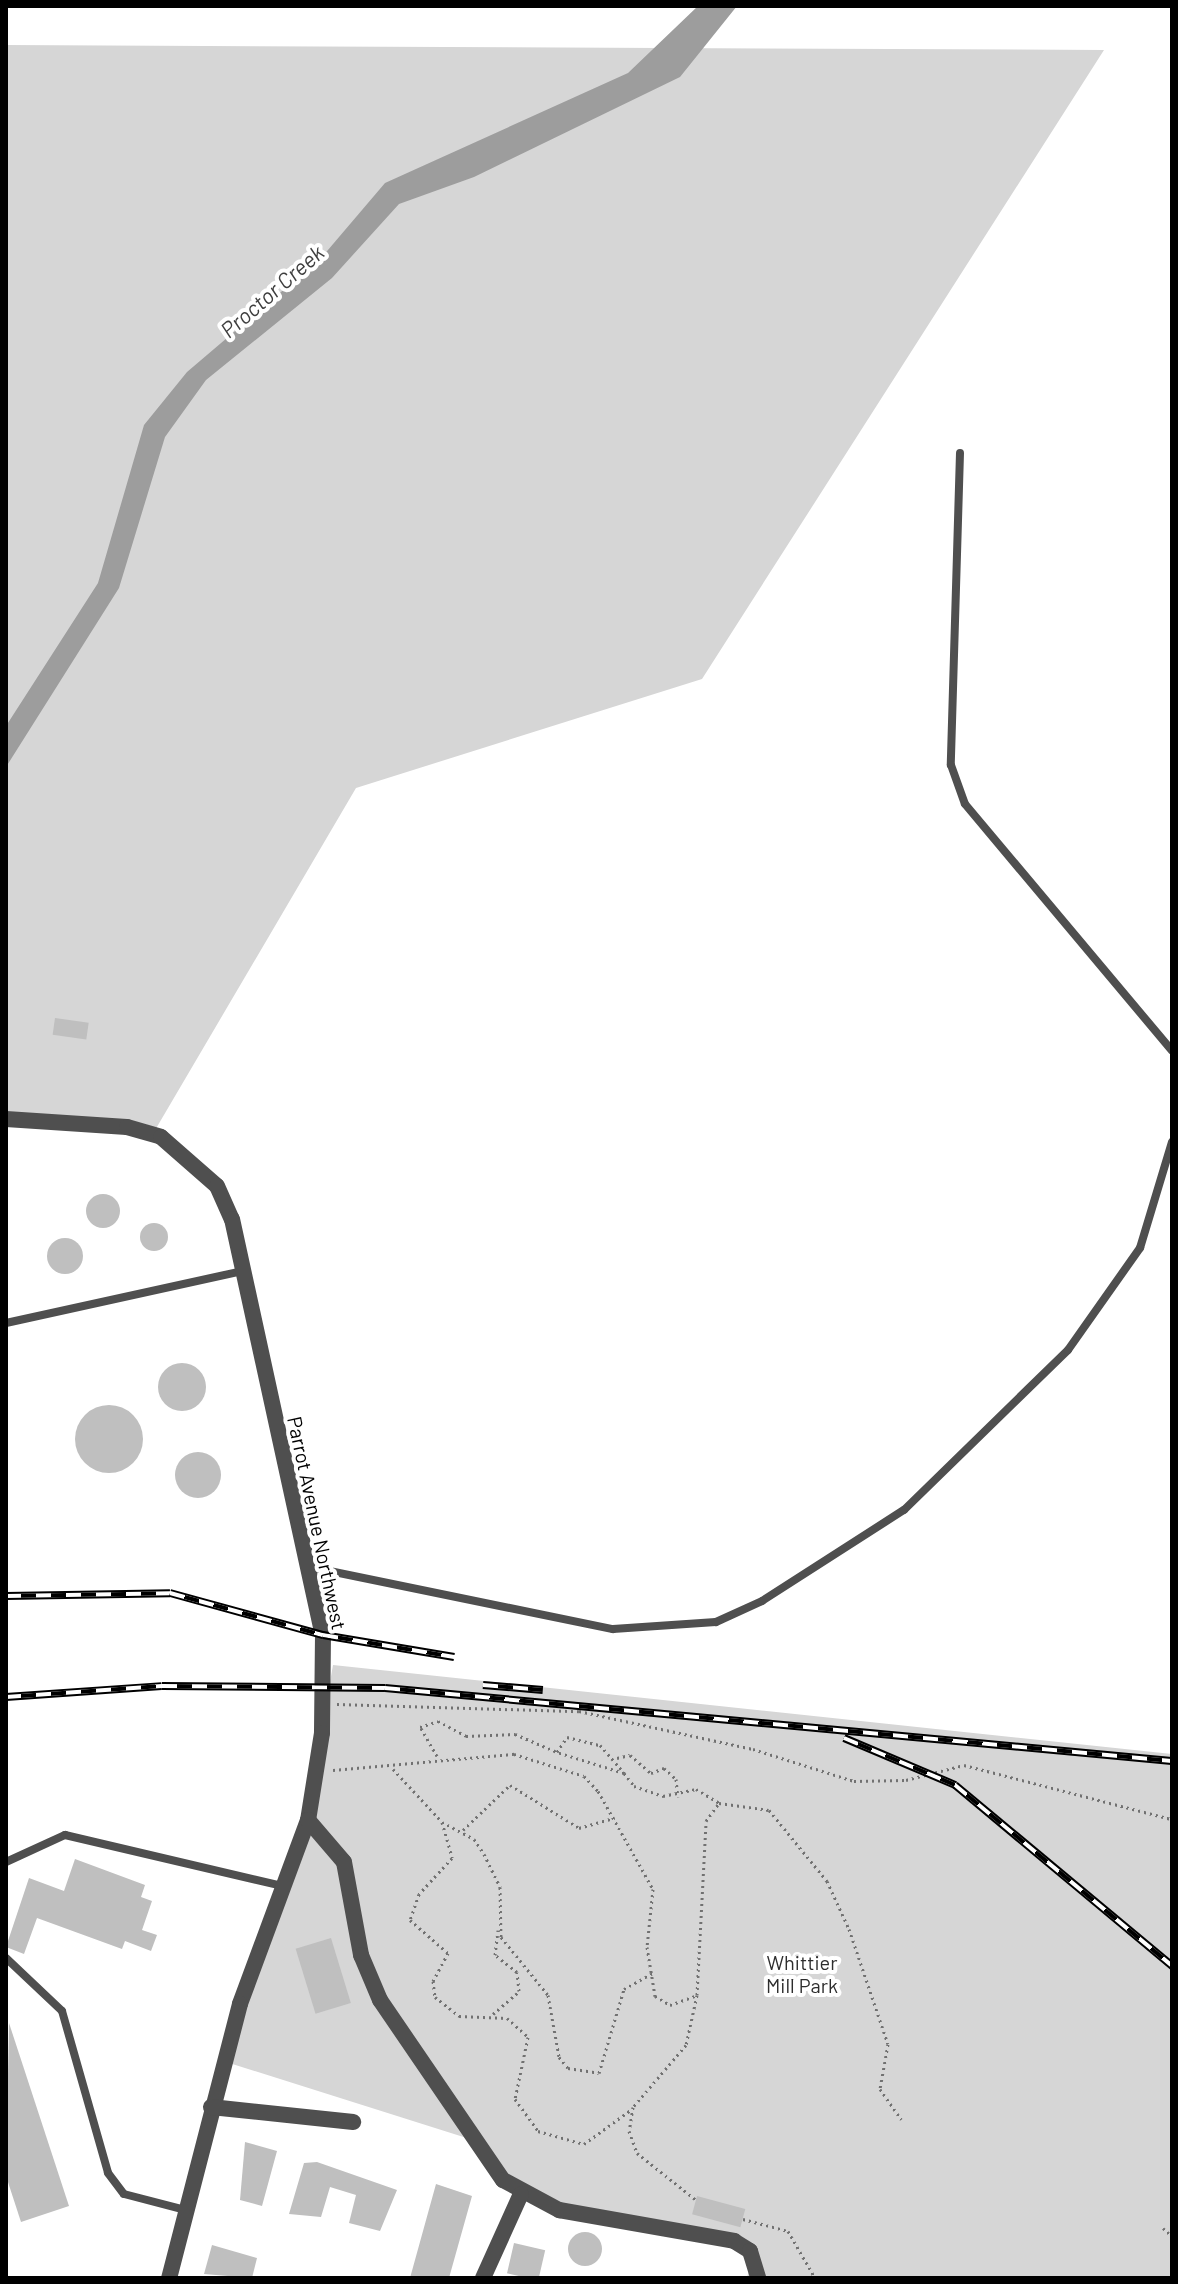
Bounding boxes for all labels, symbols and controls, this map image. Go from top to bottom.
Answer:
water label: Proctor Creek [215,239,329,343]
street label: Parrot Avenue Northwest [283,1414,351,1632]
park label: Whittier Mill Park [766,1951,838,1998]

